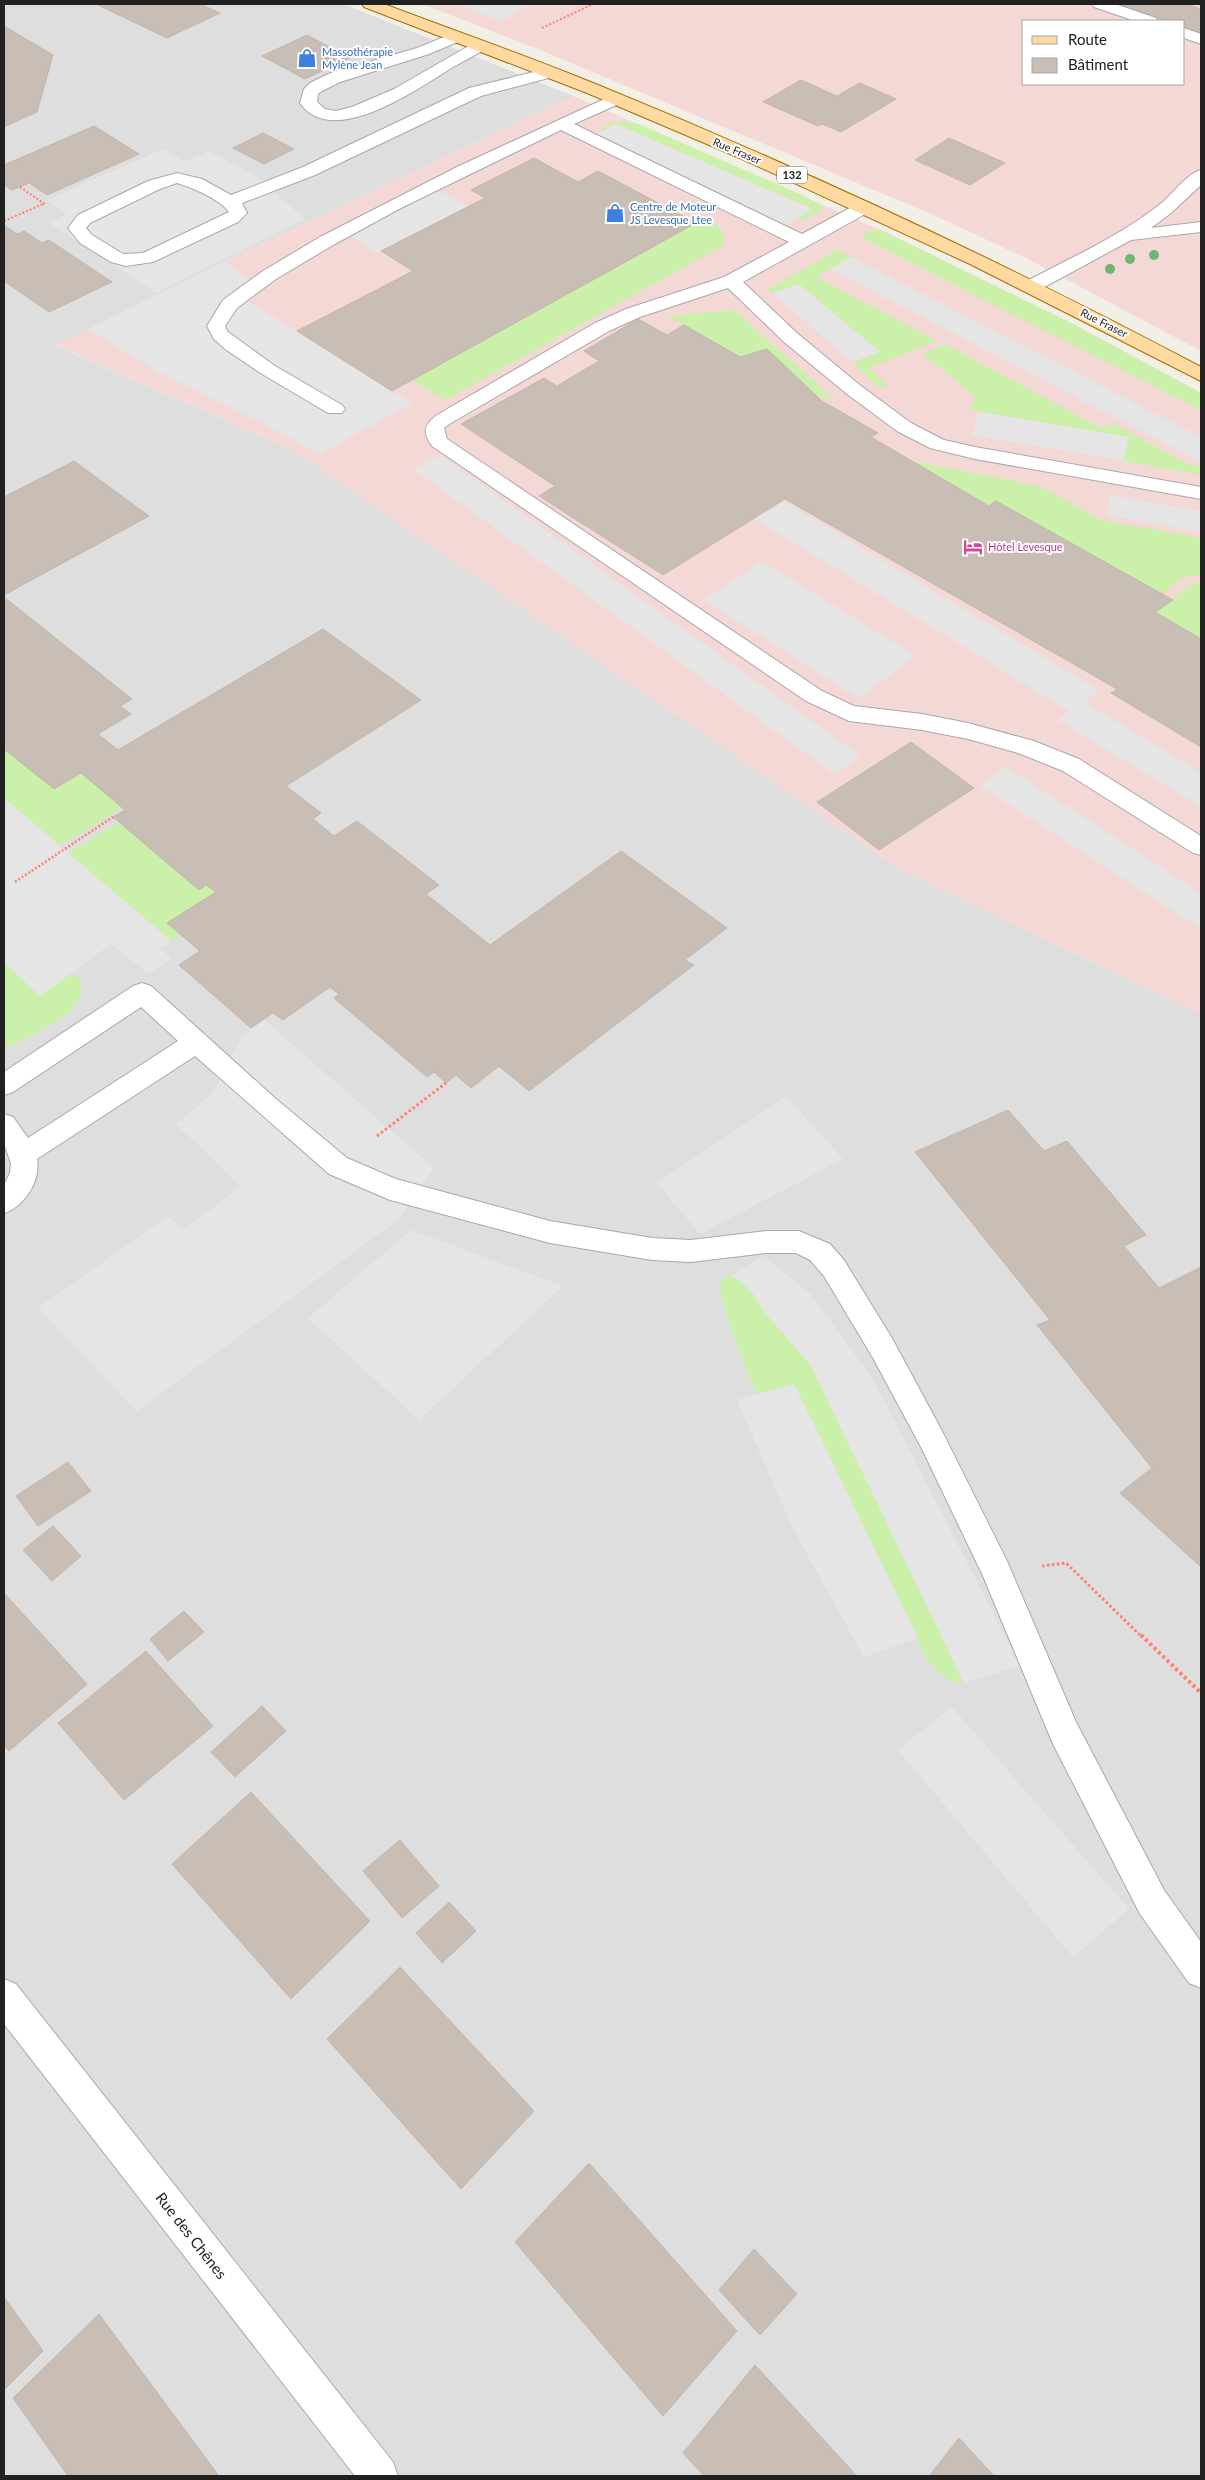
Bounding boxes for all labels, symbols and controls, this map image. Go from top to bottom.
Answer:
legend [1022,20,1185,85]
text: Route [1068,30,1107,48]
place label: Massothérapie Mylène Jean [322,45,393,71]
shop icon: Massothérapie Mylène Jean [296,47,318,69]
text: Bâtiment [1068,55,1129,73]
street label: Rue Fraser [711,135,763,167]
road number: 132 [777,166,807,184]
place label: Centre de Moteur JS Levesque Ltee [630,200,716,226]
shop icon: Centre de Moteur JS Levesque Ltee [604,202,626,224]
street label: Rue Fraser [1078,305,1130,340]
hotel icon: Hôtel Levesque [962,536,984,558]
place label: Hôtel Levesque [988,540,1063,553]
street label: Rue des Chênes [152,2188,231,2282]

